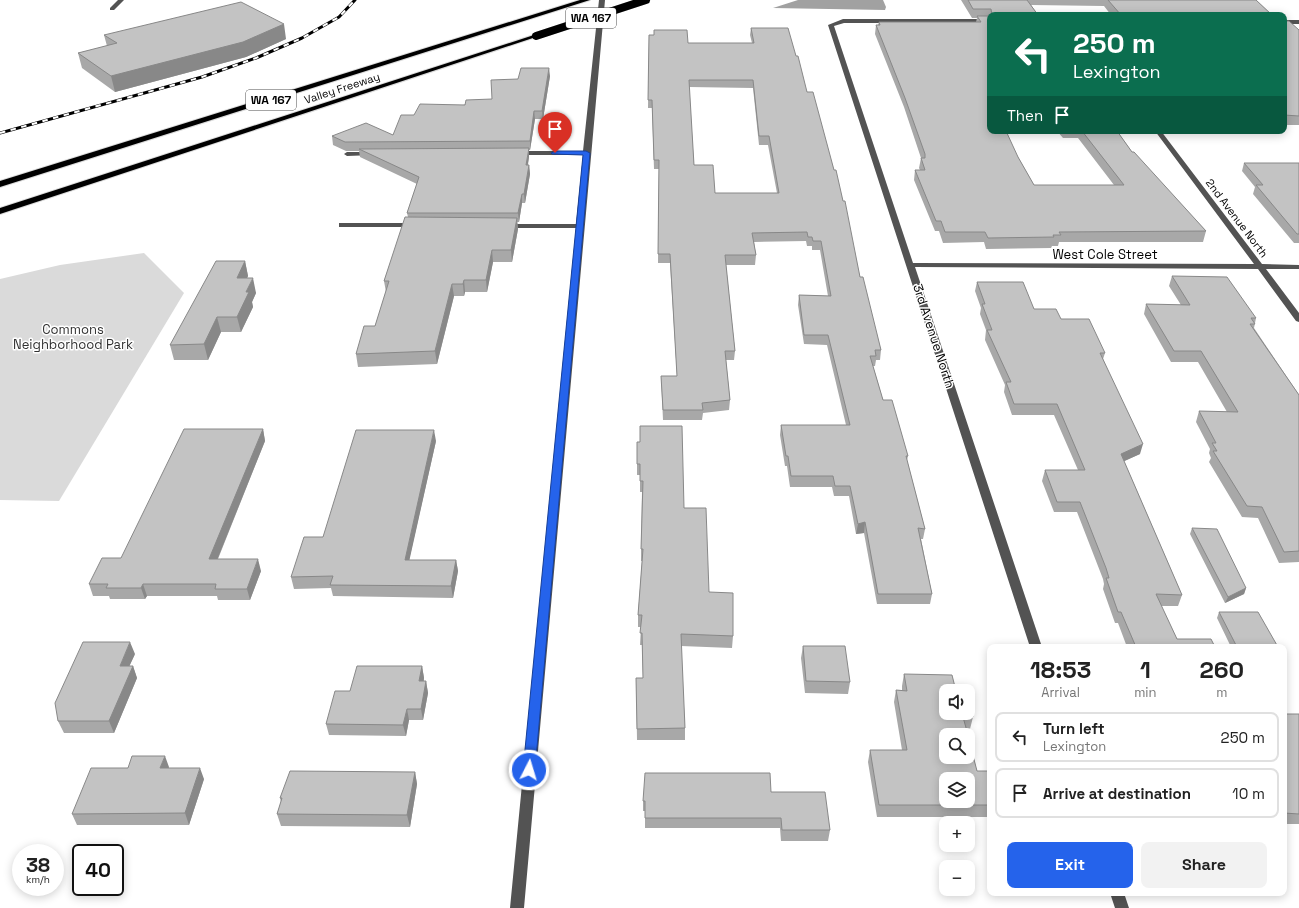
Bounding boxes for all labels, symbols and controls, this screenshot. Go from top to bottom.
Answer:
road number: WA 167 [566,8,616,28]
text: 250 m [1073,25,1156,61]
icon: left [1007,28,1059,80]
text: Lexington [1073,60,1161,83]
street label: Valley Freeway [302,69,382,107]
road number: WA 167 [246,90,296,110]
icon: arrive [1051,104,1073,126]
text: Then [1007,106,1043,125]
pin [538,112,572,153]
icon: arrive [544,118,566,140]
street label: 2nd Avenue North [1203,176,1271,260]
street label: West Cole Street [1052,246,1158,263]
street label: 3rd Avenue North [909,282,959,390]
park label: Commons Neighborhood Park [13,321,133,353]
text: 18:53 [1030,654,1091,685]
text: 1 [1140,654,1151,685]
text: 260 [1199,654,1244,685]
map controls [939,684,975,896]
button: sound [939,684,975,720]
text: Arrival [1041,684,1080,701]
text: min [1134,684,1157,701]
text: m [1216,684,1227,701]
text: Turn left [1043,719,1105,738]
icon: left [1009,726,1031,748]
button: search [939,728,975,764]
text: 250 m [1221,728,1265,747]
text: Lexington [1043,738,1106,755]
position arrow [508,749,550,791]
button: layers [939,772,975,808]
icon: arrive [1009,782,1031,804]
text: Arrive at destination [1043,784,1191,803]
text: 10 m [1232,784,1265,803]
button: + [939,816,975,852]
button: Exit [1007,842,1133,888]
button: Share [1141,842,1267,888]
speed limit sign: 40 [72,844,124,896]
text: 38 [26,852,50,878]
button: − [939,860,975,896]
text: km/h [26,873,50,886]

